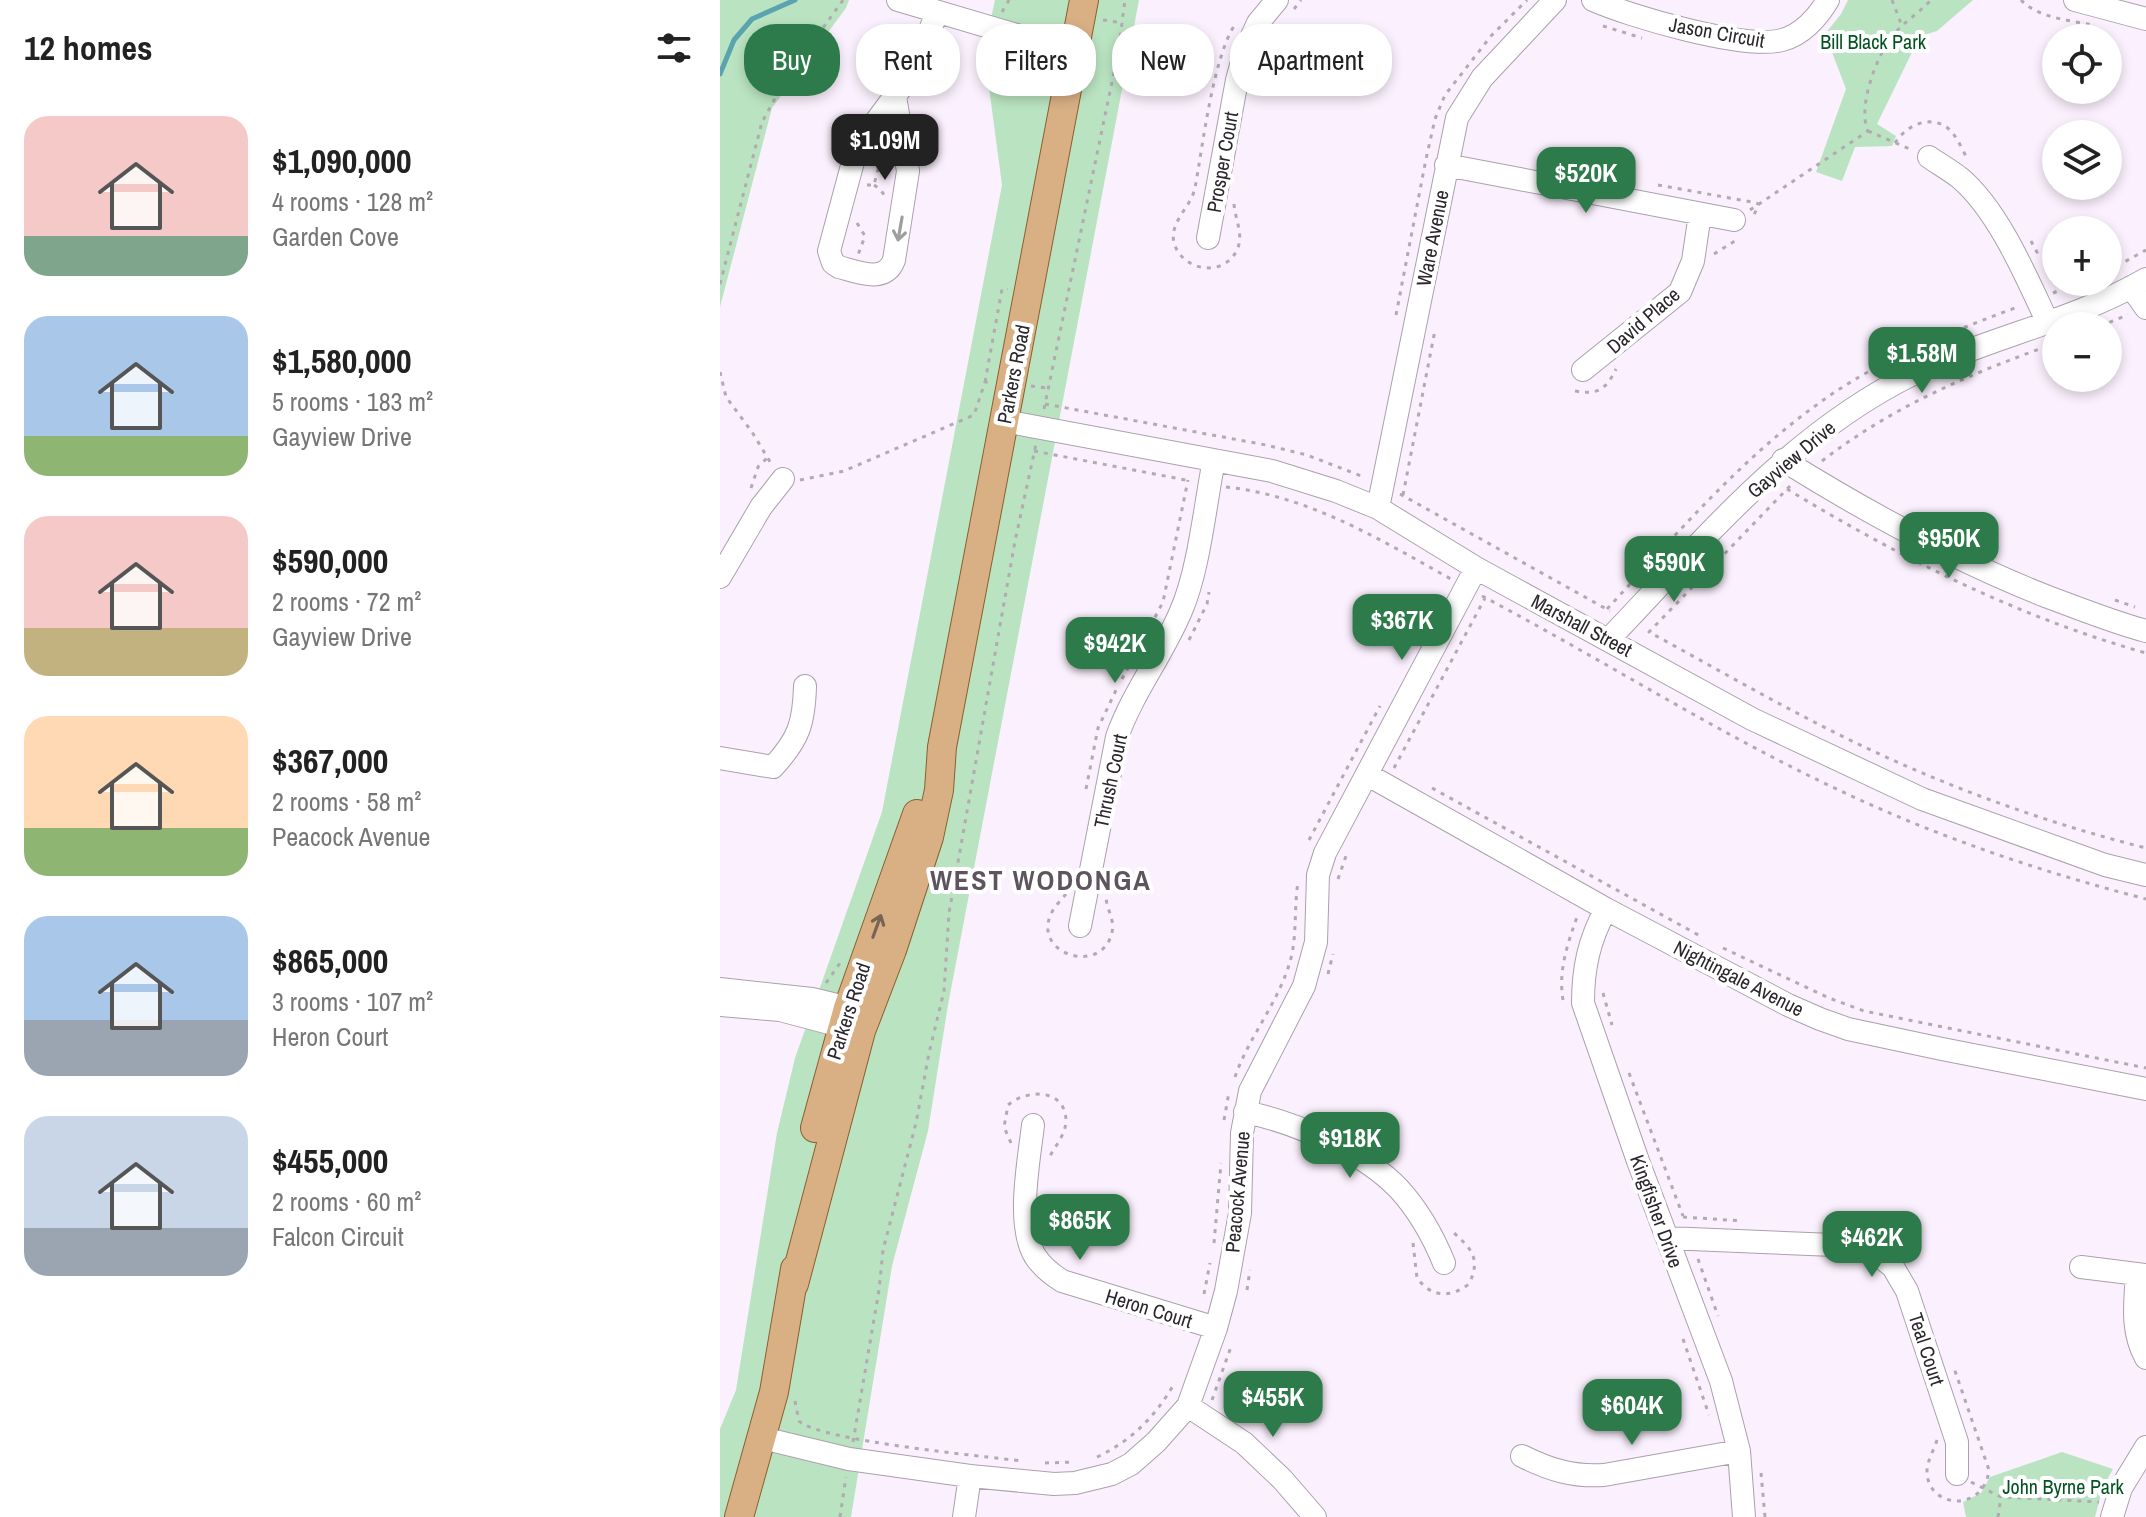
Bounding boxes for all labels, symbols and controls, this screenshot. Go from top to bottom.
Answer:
street label: Jason Circuit [1667,10,1767,54]
chip: Buy [744,24,840,96]
chip: Rent [856,24,960,96]
chip: Filters [976,24,1096,96]
chip: New [1112,24,1214,96]
chip: Apartment [1230,24,1392,96]
map controls [2042,24,2122,392]
button: locate [2042,24,2122,104]
text: 12 homes [24,25,153,71]
icon: filters [652,26,696,70]
park label: Bill Black Park [1820,28,1927,55]
street label: Prosper Court [1200,109,1244,215]
pin: $1.09M [820,114,950,182]
button: layers [2042,120,2122,200]
text: $1.09M [849,122,921,157]
text: $1,090,000 [272,138,412,184]
pin: $520K [1530,147,1642,215]
icon: home [88,148,184,244]
text: $520K [1555,155,1617,190]
text: 4 rooms · 128 m² [272,184,433,219]
street label: Ware Avenue [1409,188,1455,288]
one-way arrow [891,216,906,241]
button: + [2042,216,2122,296]
text: Garden Cove [272,219,399,254]
street label: David Place [1601,281,1685,359]
button: − [2042,312,2122,392]
street label: Parkers Road [990,322,1036,426]
pin: $1.58M [1857,327,1987,395]
text: $1.58M [1886,335,1958,370]
text: $1,580,000 [272,338,412,384]
icon: home [88,348,184,444]
text: 5 rooms · 183 m² [272,384,433,419]
street label: Gayview Drive [1741,414,1841,504]
text: Gayview Drive [272,419,412,454]
pin: $950K [1893,512,2005,580]
text: $950K [1918,520,1980,555]
pin: $590K [1618,536,1730,604]
text: $590,000 [272,538,388,584]
text: $590K [1643,544,1705,579]
icon: home [88,548,184,644]
text: 2 rooms · 72 m² [272,584,421,619]
street label: Marshall Street [1527,587,1637,663]
pin: $367K [1346,594,1458,662]
text: $367K [1371,602,1433,637]
pin: $942K [1059,617,1171,685]
text: Gayview Drive [272,619,412,654]
text: $942K [1084,625,1146,660]
street label: Thrush Court [1087,731,1133,831]
text: $367,000 [272,738,388,784]
icon: home [88,748,184,844]
text: 2 rooms · 58 m² [272,784,421,819]
text: Peacock Avenue [272,819,430,854]
district label: WEST WODONGA [930,861,1152,899]
one-way arrow [870,914,885,939]
street label: Nightingale Avenue [1669,934,1809,1022]
text: $865,000 [272,938,388,984]
icon: home [88,948,184,1044]
street label: Parkers Road [820,959,876,1063]
text: 3 rooms · 107 m² [272,984,433,1019]
text: Heron Court [272,1019,388,1054]
pin: $918K [1294,1112,1406,1180]
text: $918K [1319,1120,1381,1155]
street label: Peacock Avenue [1218,1130,1256,1254]
text: $455,000 [272,1138,388,1184]
icon: home [88,1148,184,1244]
street label: Kingfisher Drive [1624,1151,1690,1271]
text: 2 rooms · 60 m² [272,1184,421,1219]
pin: $865K [1024,1194,1136,1262]
text: $865K [1049,1202,1111,1237]
pin: $462K [1816,1211,1928,1279]
text: Falcon Circuit [272,1219,404,1254]
text: $462K [1841,1219,1903,1254]
street label: Heron Court [1102,1282,1196,1334]
street label: Teal Court [1903,1309,1952,1389]
pin: $455K [1217,1371,1329,1439]
text: $455K [1242,1379,1304,1414]
pin: $604K [1576,1379,1688,1447]
text: $604K [1601,1387,1663,1422]
park label: John Byrne Park [2002,1473,2124,1500]

